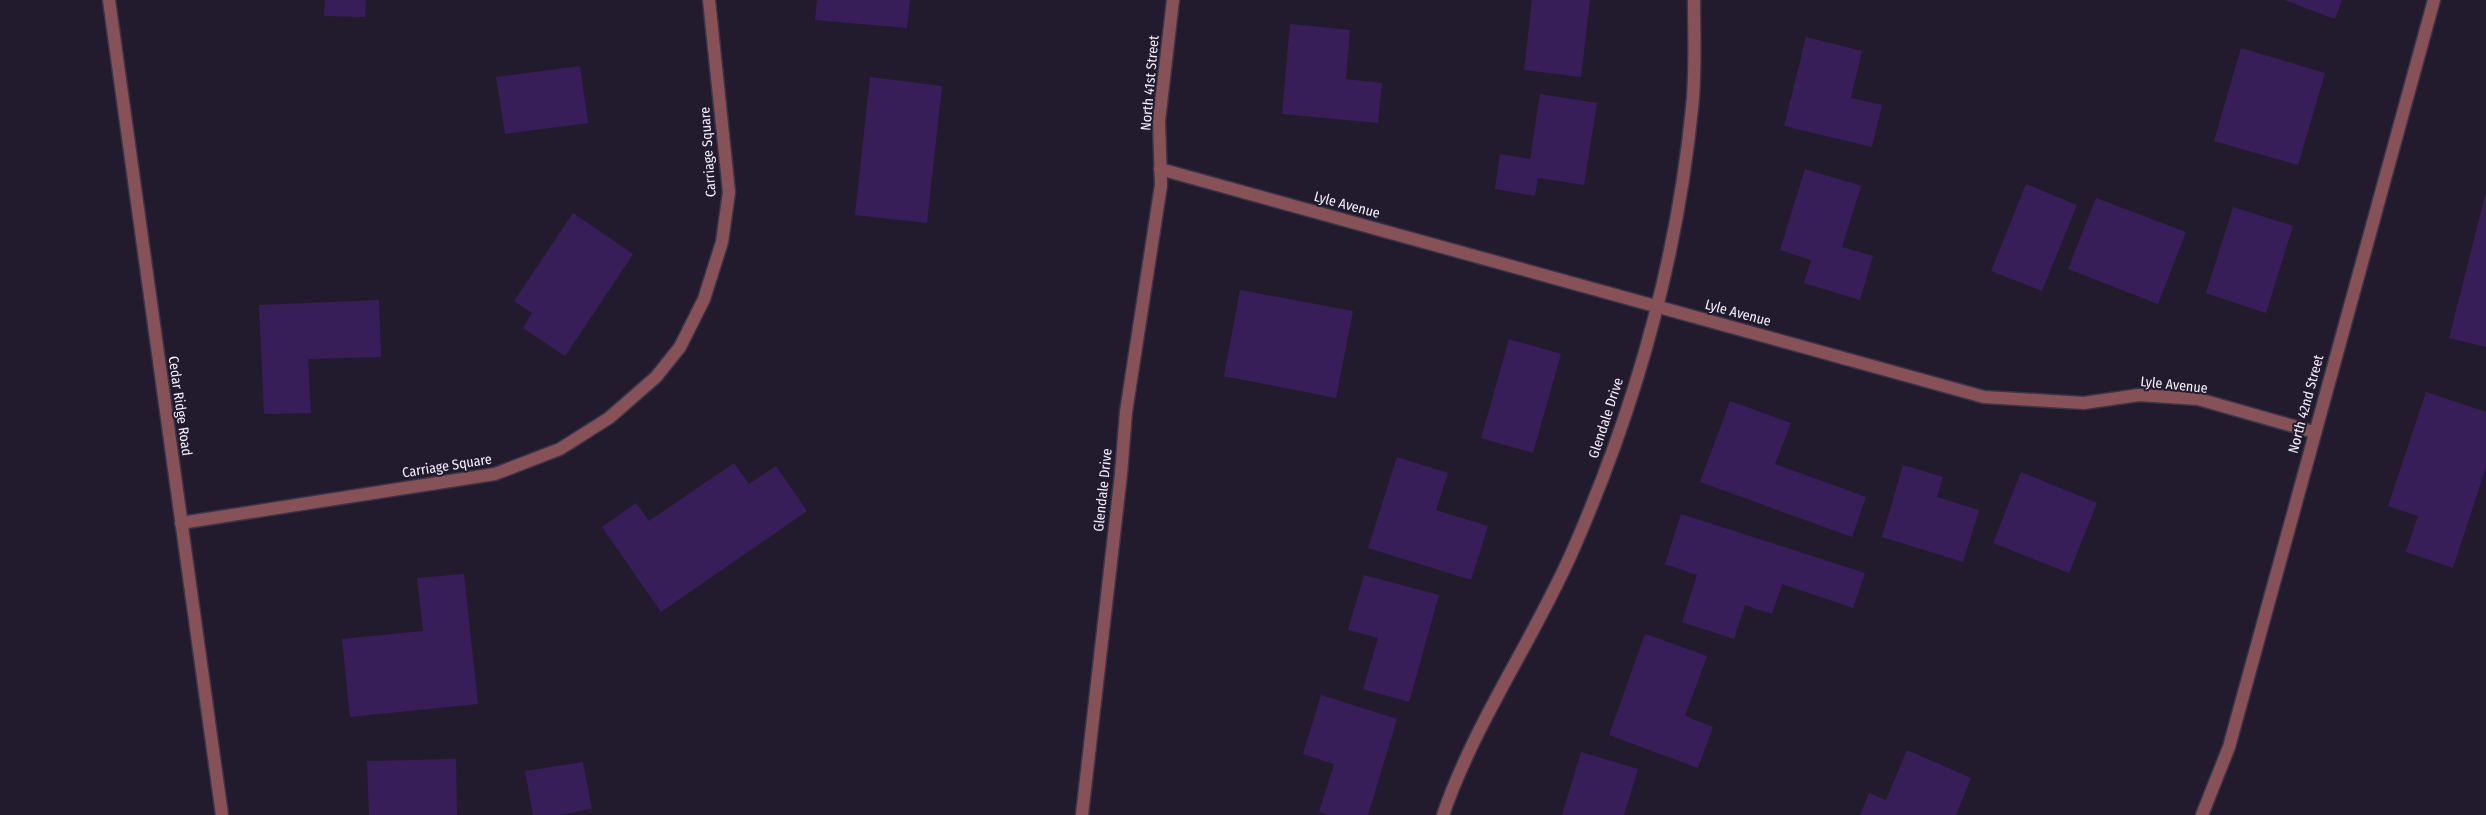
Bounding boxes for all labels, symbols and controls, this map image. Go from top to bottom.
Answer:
street label: North 41st Street [1137,34,1163,131]
street label: Carriage Square [696,106,720,198]
street label: Lyle Avenue [1312,188,1382,222]
street label: Lyle Avenue [1703,296,1773,330]
street label: North 42nd Street [2285,352,2327,455]
street label: Cedar Ridge Road [165,355,195,457]
street label: Lyle Avenue [2140,373,2208,397]
street label: Glendale Drive [1585,376,1627,460]
street label: Glendale Drive [1090,447,1116,532]
street label: Carriage Square [401,451,493,481]

